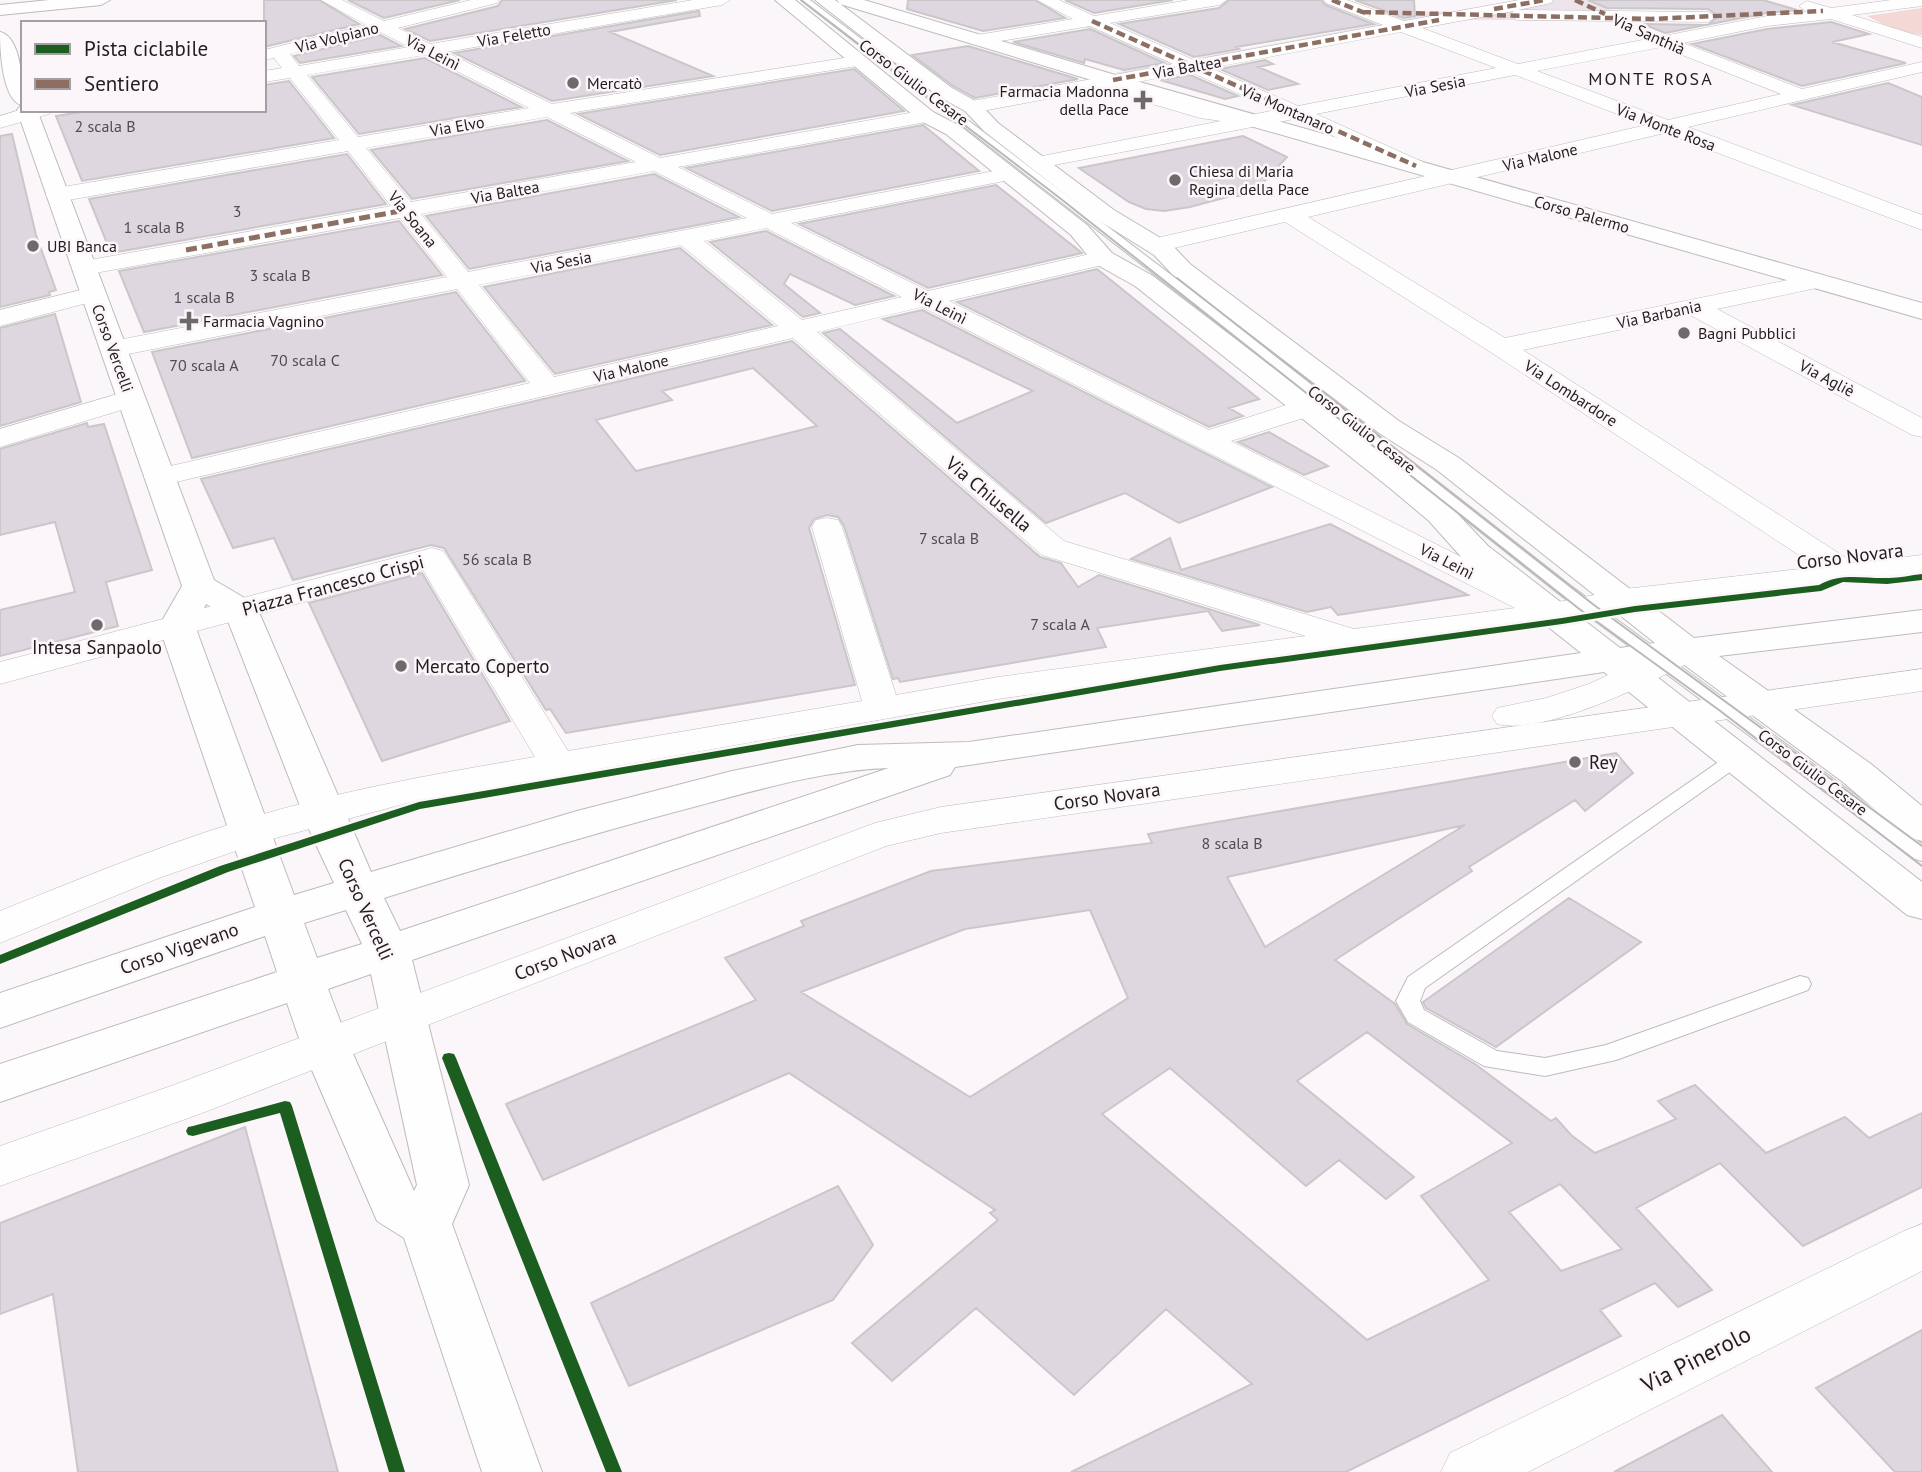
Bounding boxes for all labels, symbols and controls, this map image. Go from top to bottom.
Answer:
street label: Via Santhià [1609,9,1688,59]
street label: Via Volpiano [293,17,381,57]
street label: Via Feletto [475,19,552,51]
legend [21,21,266,112]
street label: Via Leinì [402,29,464,74]
street label: Corso Giulio Cesare [855,34,973,130]
text: Pista ciclabile [84,35,208,62]
street label: Via Baltea [1150,51,1223,83]
district label: MONTE ROSA [1588,67,1714,90]
text: Sentiero [84,70,159,97]
street label: Via Sesia [1402,70,1467,102]
place label: Mercatò [587,73,642,93]
marker: Mercatò [565,75,581,91]
street label: Via Montanaro [1238,79,1338,138]
place label: Farmacia Madonna della Pace [999,81,1129,119]
marker: Farmacia Madonna della Pace [1135,92,1151,108]
street label: Via Monte Rosa [1612,98,1719,155]
street label: Via Elvo [427,111,486,141]
house number: 2 scala B [74,116,136,136]
street label: Via Malone [1500,139,1579,176]
place label: Chiesa di Maria Regina della Pace [1189,161,1309,199]
marker: Chiesa di Maria Regina della Pace [1167,172,1183,188]
street label: Via Baltea [468,176,541,208]
street label: Via Soana [383,186,442,251]
street label: Corso Palermo [1532,191,1632,237]
house number: 3 [233,201,241,221]
house number: 1 scala B [123,217,185,237]
place label: UBI Banca [47,236,117,256]
marker: UBI Banca [25,238,41,254]
street label: Via Sesia [528,246,593,278]
house number: 3 scala B [249,265,311,285]
street label: Via Leinì [909,283,971,328]
house number: 1 scala B [173,287,235,307]
street label: Via Barbania [1614,295,1703,333]
street label: Corso Vercelli [88,301,138,395]
place label: Farmacia Vagnino [203,311,324,331]
marker: Farmacia Vagnino [181,313,197,329]
place label: Bagni Pubblici [1698,323,1796,343]
marker: Bagni Pubblici [1676,325,1692,341]
house number: 70 scala C [270,350,340,370]
street label: Via Malone [591,350,670,387]
house number: 70 scala A [169,355,239,375]
street label: Via Lombardore [1520,355,1621,431]
street label: Via Agliè [1795,355,1858,401]
street label: Corso Giulio Cesare [1304,381,1420,477]
street label: Via Chiusella [940,450,1037,537]
house number: 7 scala B [919,528,979,548]
street label: Via Leinì [1416,538,1478,583]
street label: Corso Novara [1795,538,1905,574]
street label: Piazza Francesco Crispi [239,549,427,621]
house number: 56 scala B [462,549,532,569]
house number: 7 scala A [1030,614,1091,634]
marker: Intesa Sanpaolo [89,617,105,633]
place label: Intesa Sanpaolo [32,635,162,659]
place label: Mercato Coperto [415,654,549,678]
marker: Mercato Coperto [393,658,409,674]
street label: Corso Giulio Cesare [1754,724,1872,820]
place label: Rey [1589,750,1618,774]
marker: Rey [1567,754,1583,770]
street label: Corso Novara [1052,777,1162,815]
house number: 8 scala B [1201,833,1263,853]
street label: Corso Vercelli [333,854,399,964]
street label: Corso Vigevano [116,916,242,980]
street label: Corso Novara [511,925,619,985]
street label: Via Pinerolo [1635,1319,1755,1399]

